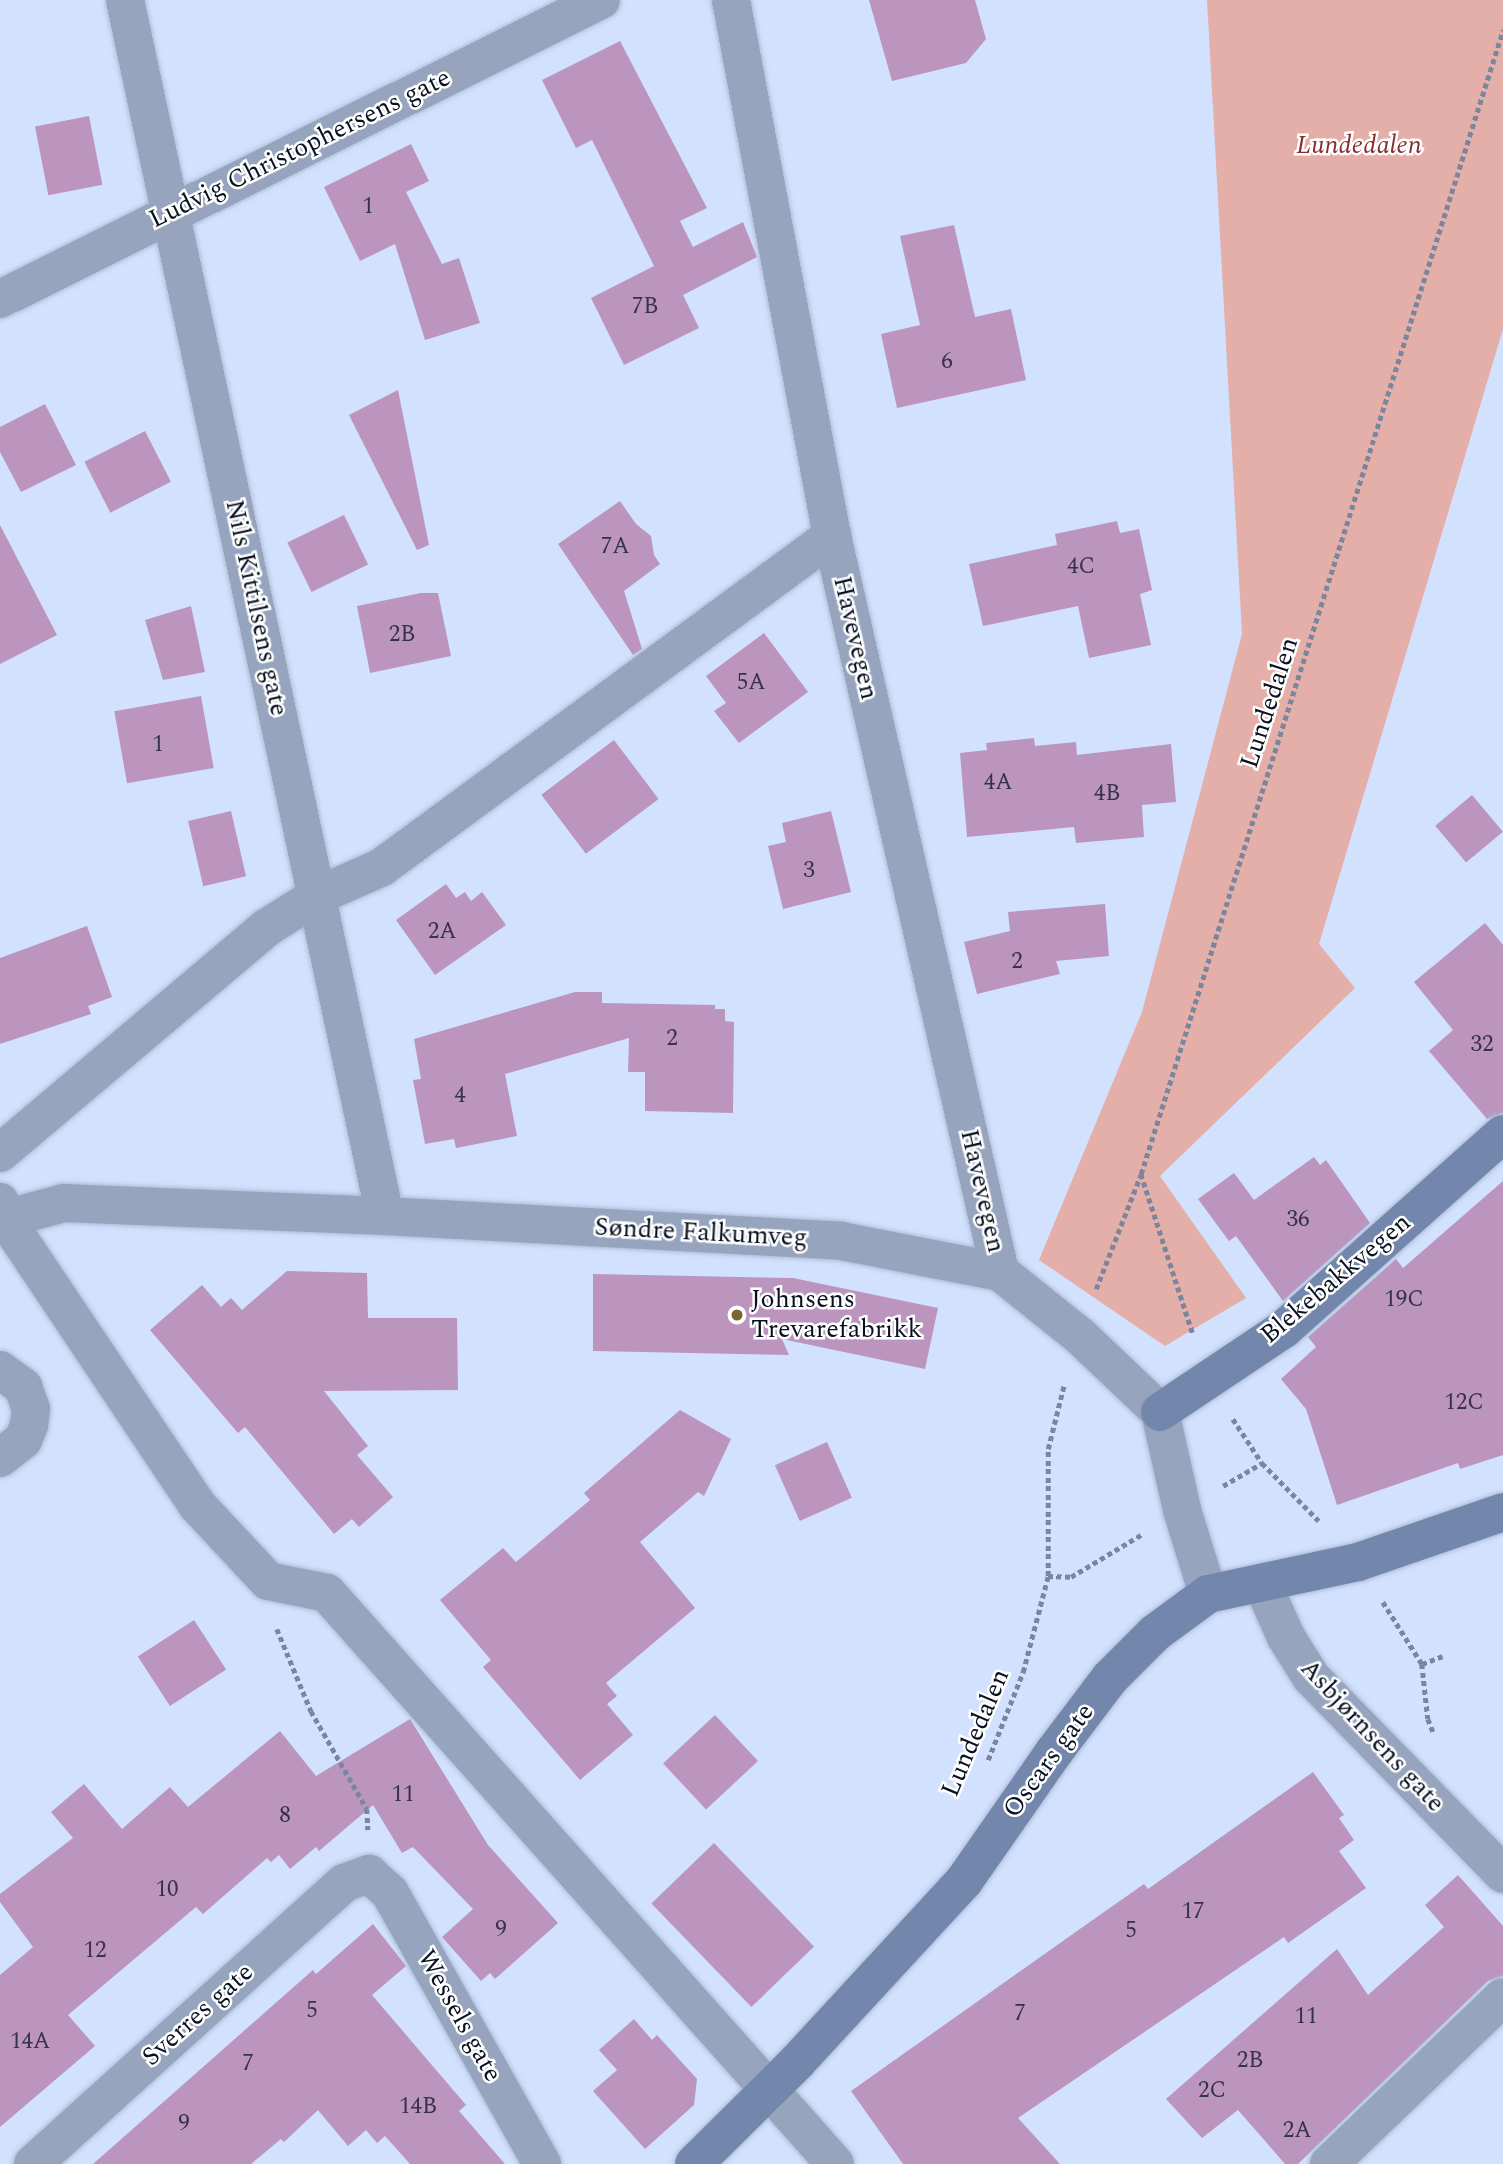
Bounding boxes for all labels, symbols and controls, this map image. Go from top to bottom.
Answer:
street label: Ludvig Christophersens gate [144,62,456,236]
park label: Lundedalen [1296,130,1422,162]
house number: 1 [362,193,374,221]
house number: 7B [632,293,658,321]
house number: 6 [941,348,953,376]
street label: Nils Kittilsens gate [218,497,294,719]
house number: 7A [601,533,629,561]
house number: 4C [1067,553,1095,581]
street label: Havevegen [826,573,884,703]
house number: 2B [389,621,415,649]
street label: Lundedalen [1234,634,1306,772]
house number: 5A [737,669,765,697]
house number: 1 [152,731,164,759]
house number: 4A [984,769,1012,797]
house number: 4B [1094,780,1120,808]
house number: 3 [803,857,815,885]
house number: 2A [428,918,456,946]
house number: 2 [1011,948,1023,976]
house number: 2 [666,1025,678,1053]
house number: 32 [1471,1031,1493,1059]
house number: 4 [454,1082,466,1110]
street label: Havevegen [953,1126,1011,1256]
house number: 36 [1287,1206,1309,1234]
street label: Blekebakkvegen [1255,1207,1417,1351]
street label: Søndre Falkumveg [594,1212,808,1254]
place label: Johnsens Trevarefabrikk [751,1284,922,1346]
house number: 19C [1384,1286,1424,1314]
marker: Johnsens Trevarefabrikk [729,1307,745,1323]
house number: 12C [1444,1389,1484,1417]
street label: Asbjørnsens gate [1293,1653,1451,1819]
street label: Lundedalen [935,1664,1017,1802]
street label: Oscars gate [997,1698,1101,1824]
house number: 11 [392,1781,414,1809]
house number: 8 [279,1802,291,1830]
house number: 10 [156,1876,178,1904]
house number: 17 [1182,1898,1204,1926]
house number: 9 [495,1916,507,1944]
house number: 5 [1125,1917,1137,1945]
house number: 12 [84,1937,106,1965]
street label: Wessels gate [410,1945,508,2087]
street label: Sverres gate [136,1957,260,2073]
house number: 5 [306,1997,318,2025]
house number: 7 [1014,2000,1026,2028]
house number: 11 [1295,2003,1317,2031]
house number: 14A [10,2028,50,2056]
house number: 2B [1237,2047,1263,2075]
house number: 7 [242,2050,254,2078]
house number: 2C [1198,2077,1226,2105]
house number: 14B [399,2093,437,2121]
house number: 9 [178,2110,190,2138]
house number: 2A [1283,2117,1311,2145]

